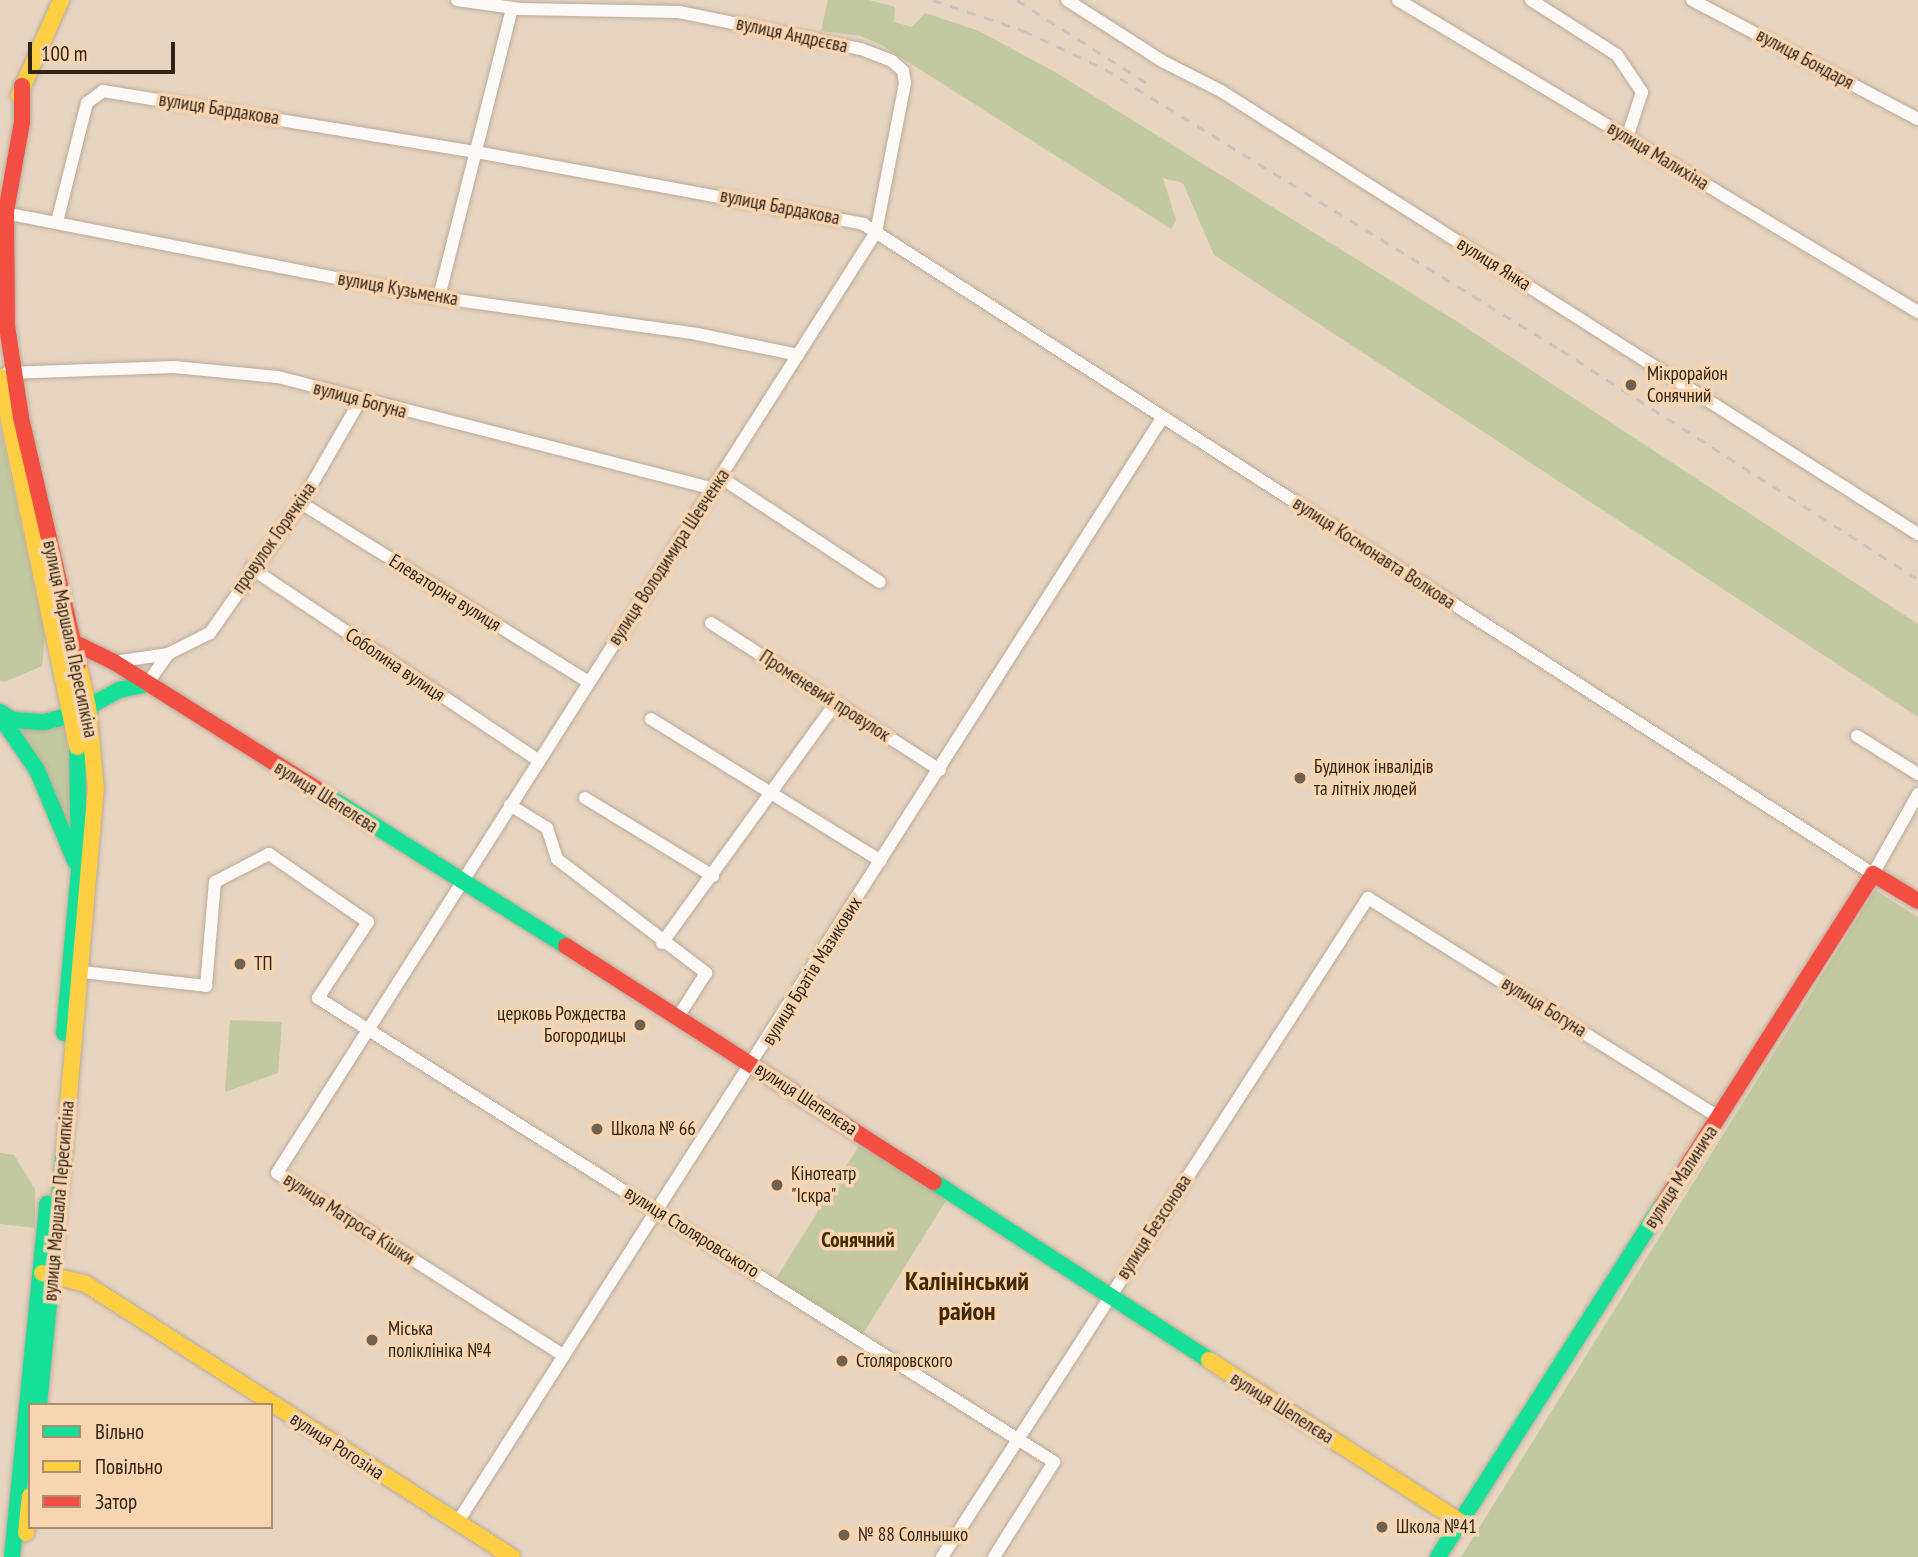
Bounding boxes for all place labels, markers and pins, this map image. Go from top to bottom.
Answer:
place label: Мікрорайон Сонячний [1647,363,1728,407]
marker: Мікрорайон Сонячний [1621,375,1641,395]
place label: Будинок інвалідів та літніх людей [1314,756,1433,800]
marker: Будинок інвалідів та літніх людей [1292,770,1308,786]
place label: ТП [254,953,272,975]
marker: ТП [232,956,248,972]
place label: церковь Рождества Богородицы [497,1003,626,1047]
marker: церковь Рождества Богородицы [632,1017,648,1033]
place label: Школа № 66 [611,1118,696,1140]
marker: Школа № 66 [589,1121,605,1137]
place label: Кінотеатр "Іскра" [791,1163,856,1207]
marker: Кінотеатр "Іскра" [769,1177,785,1193]
place label: Міська поліклініка №4 [388,1318,491,1362]
marker: Міська поліклініка №4 [362,1330,382,1350]
place label: Столяровского [856,1350,953,1372]
marker: Столяровского [834,1353,850,1369]
place label: Школа №41 [1396,1516,1477,1538]
marker: Школа №41 [1374,1519,1390,1535]
place label: № 88 Солнышко [858,1524,968,1546]
marker: № 88 Солнышко [836,1527,852,1543]

